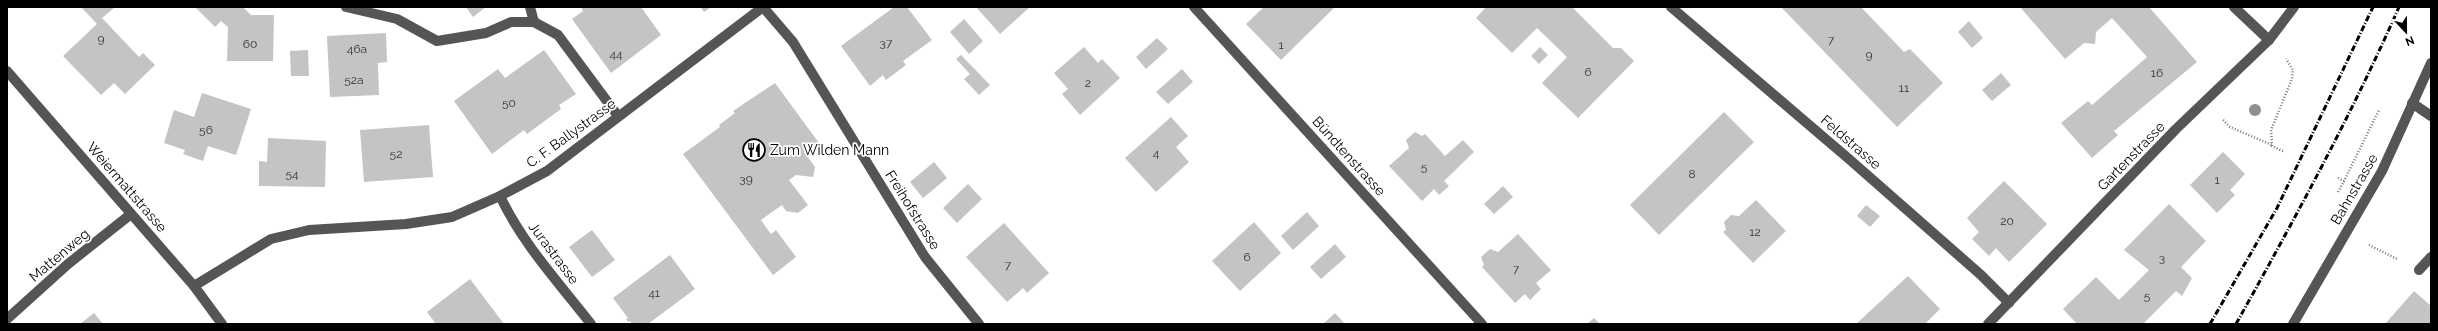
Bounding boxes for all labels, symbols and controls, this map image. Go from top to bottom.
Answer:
north arrow [2386,12,2426,52]
house number: 9 [97,32,105,46]
house number: 7 [1828,33,1835,47]
text: N [2403,33,2416,48]
house number: 37 [880,36,893,50]
house number: 60 [243,37,257,51]
house number: 1 [1278,38,1284,52]
house number: 46a [347,42,367,56]
house number: 44 [609,47,623,61]
house number: 9 [1865,48,1873,62]
house number: 6 [1584,65,1592,79]
house number: 16 [2151,66,2163,80]
house number: 52a [344,73,364,87]
house number: 2 [1085,76,1091,90]
house number: 11 [1899,81,1909,95]
street label: C. F. Ballystrasse [523,95,619,171]
house number: 50 [502,96,516,110]
street label: Feldstrasse [1818,112,1884,172]
street label: Bündtenstrasse [1309,113,1389,199]
street label: Gartenstrasse [2094,118,2168,194]
house number: 56 [199,123,213,137]
restaurant icon: Zum Wilden Mann [741,137,767,163]
street label: Weiermattstrasse [84,139,170,235]
place label: Zum Wilden Mann [770,142,889,158]
house number: 4 [1153,146,1160,160]
house number: 52 [390,147,402,161]
street label: Bahnstrasse [2327,151,2381,227]
house number: 5 [1421,160,1428,174]
house number: 54 [285,167,299,181]
street label: Freihofstrasse [882,167,944,253]
house number: 8 [1688,167,1696,181]
house number: 39 [739,172,753,186]
house number: 1 [2214,173,2220,187]
house number: 20 [2000,214,2014,228]
street label: Jurastrasse [526,219,582,287]
street label: Mattenweg [26,225,92,285]
house number: 12 [1749,225,1761,239]
house number: 6 [1243,250,1251,264]
house number: 3 [2159,251,2165,265]
house number: 7 [1005,258,1012,272]
house number: 7 [1513,262,1520,276]
house number: 41 [648,286,660,300]
house number: 5 [2144,289,2151,303]

